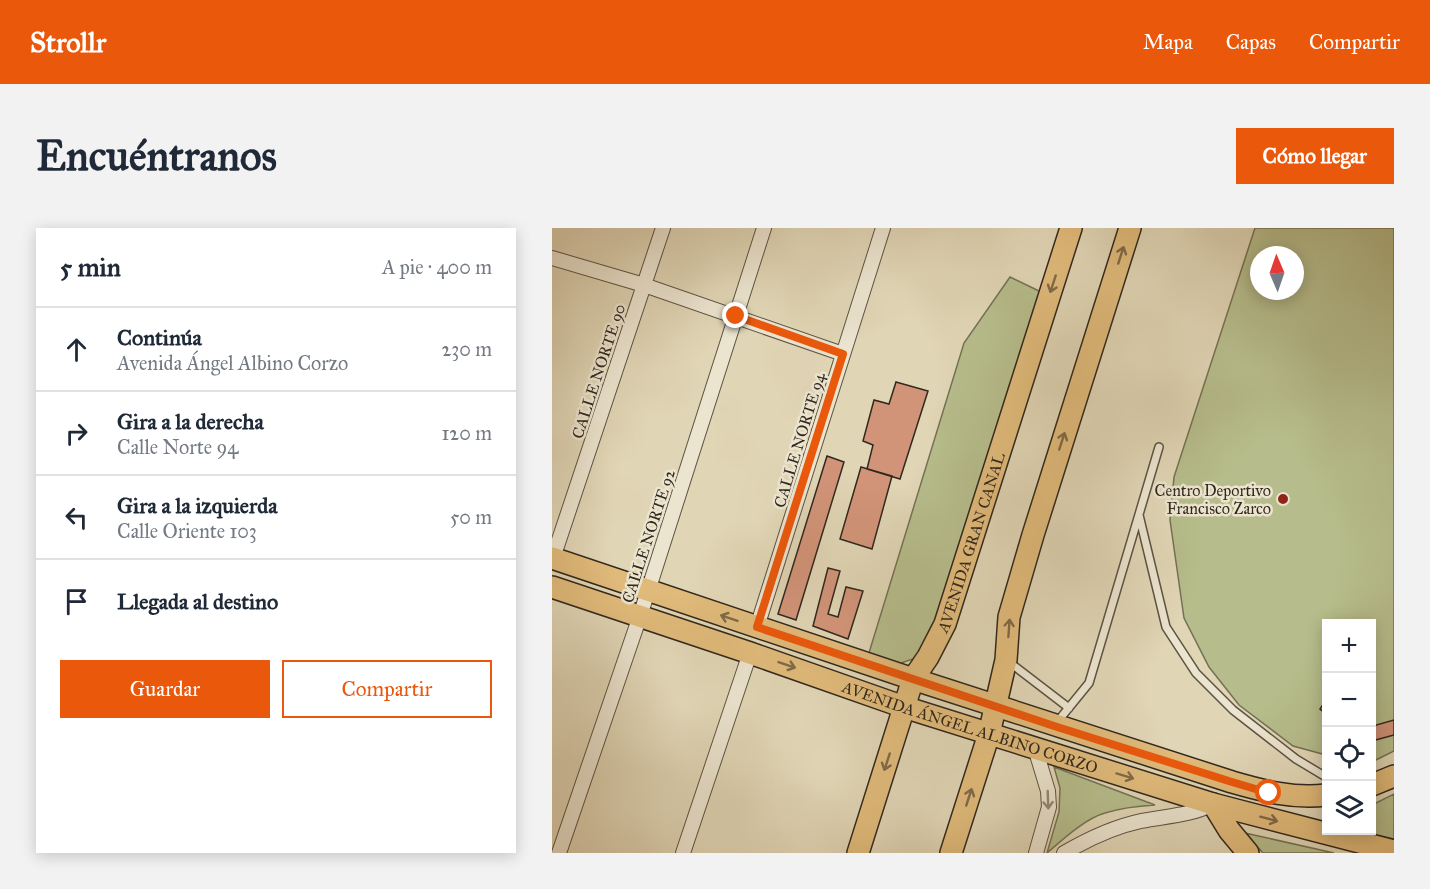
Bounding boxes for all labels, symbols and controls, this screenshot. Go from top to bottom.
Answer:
text: Strollr [30,25,106,60]
text: Mapa [1143,29,1193,55]
text: Capas [1226,29,1276,55]
text: Compartir [1309,29,1400,55]
button: Cómo llegar [1236,128,1394,184]
text: Encuéntranos [36,130,277,182]
one-way arrow [1116,246,1127,265]
north arrow [1250,246,1304,300]
text: 5 min [60,251,121,283]
text: A pie · 400 m [382,255,492,279]
one-way arrow [1047,274,1058,293]
street label: CALLE NORTE 90 [568,301,629,441]
route end [722,302,748,328]
text: Continúa [117,324,202,351]
icon: ahead [60,333,93,366]
text: 230 m [441,337,492,361]
text: Avenida Ángel Albino Corzo [117,351,348,375]
street label: CALLE NORTE 94 [770,369,829,510]
text: Gira a la derecha [117,408,264,435]
icon: right [60,417,93,450]
text: 120 m [441,421,492,445]
one-way arrow [1058,432,1069,451]
text: Calle Norte 94 [117,435,238,459]
street label: AVENIDA GRAN CANAL [933,450,1009,637]
street label: CALLE NORTE 92 [618,467,679,605]
place label: Centro Deportivo Francisco Zarco [1155,481,1271,518]
text: Gira a la izquierda [117,492,278,519]
marker: Centro Deportivo Francisco Zarco [1276,492,1290,506]
icon: left [60,501,93,534]
text: 50 m [450,505,492,529]
text: Calle Oriente 103 [117,519,257,543]
icon: arrive [60,585,93,618]
text: Llegada al destino [117,588,278,615]
one-way arrow [720,612,739,623]
one-way arrow [1003,618,1014,638]
map controls [1322,619,1376,835]
button: + [1322,619,1376,673]
button: Guardar [60,660,270,718]
button: Compartir [282,660,492,718]
one-way arrow [777,661,796,672]
button: − [1322,673,1376,727]
street label: AVENIDA ÁNGEL ALBINO CORZO [839,677,1100,777]
button: locate [1322,727,1376,781]
one-way arrow [880,752,891,771]
one-way arrow [1115,771,1134,782]
route start [1255,779,1281,805]
button: layers [1322,781,1376,835]
one-way arrow [964,788,975,807]
one-way arrow [1042,790,1053,810]
one-way arrow [1259,813,1278,825]

